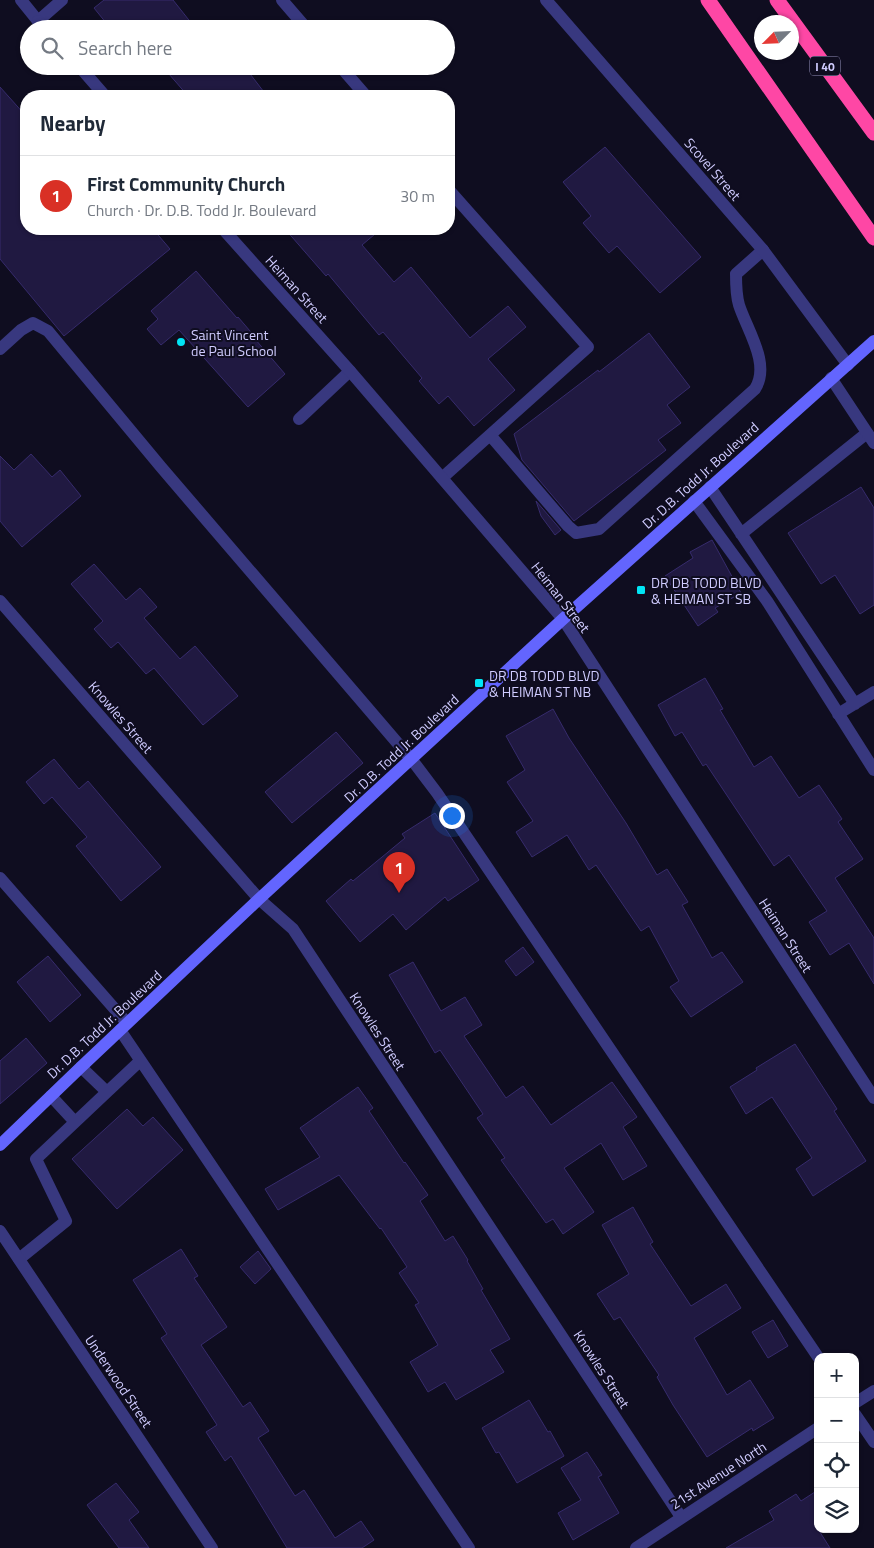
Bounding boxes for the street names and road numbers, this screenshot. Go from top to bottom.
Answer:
road number: I 40 [810,56,840,76]
street label: Scovel Street [680,133,746,205]
street label: Heiman Street [261,250,333,328]
street label: Dr. D.B. Todd Jr. Boulevard [637,417,763,533]
street label: Heiman Street [527,557,595,637]
street label: Knowles Street [84,676,158,758]
street label: Dr. D.B. Todd Jr. Boulevard [339,689,463,807]
street label: Heiman Street [754,894,818,976]
street label: Dr. D.B. Todd Jr. Boulevard [42,965,166,1083]
street label: Knowles Street [345,988,411,1074]
street label: Knowles Street [569,1326,635,1412]
street label: Underwood Street [80,1330,158,1432]
street label: 21st Avenue North [666,1436,770,1514]

